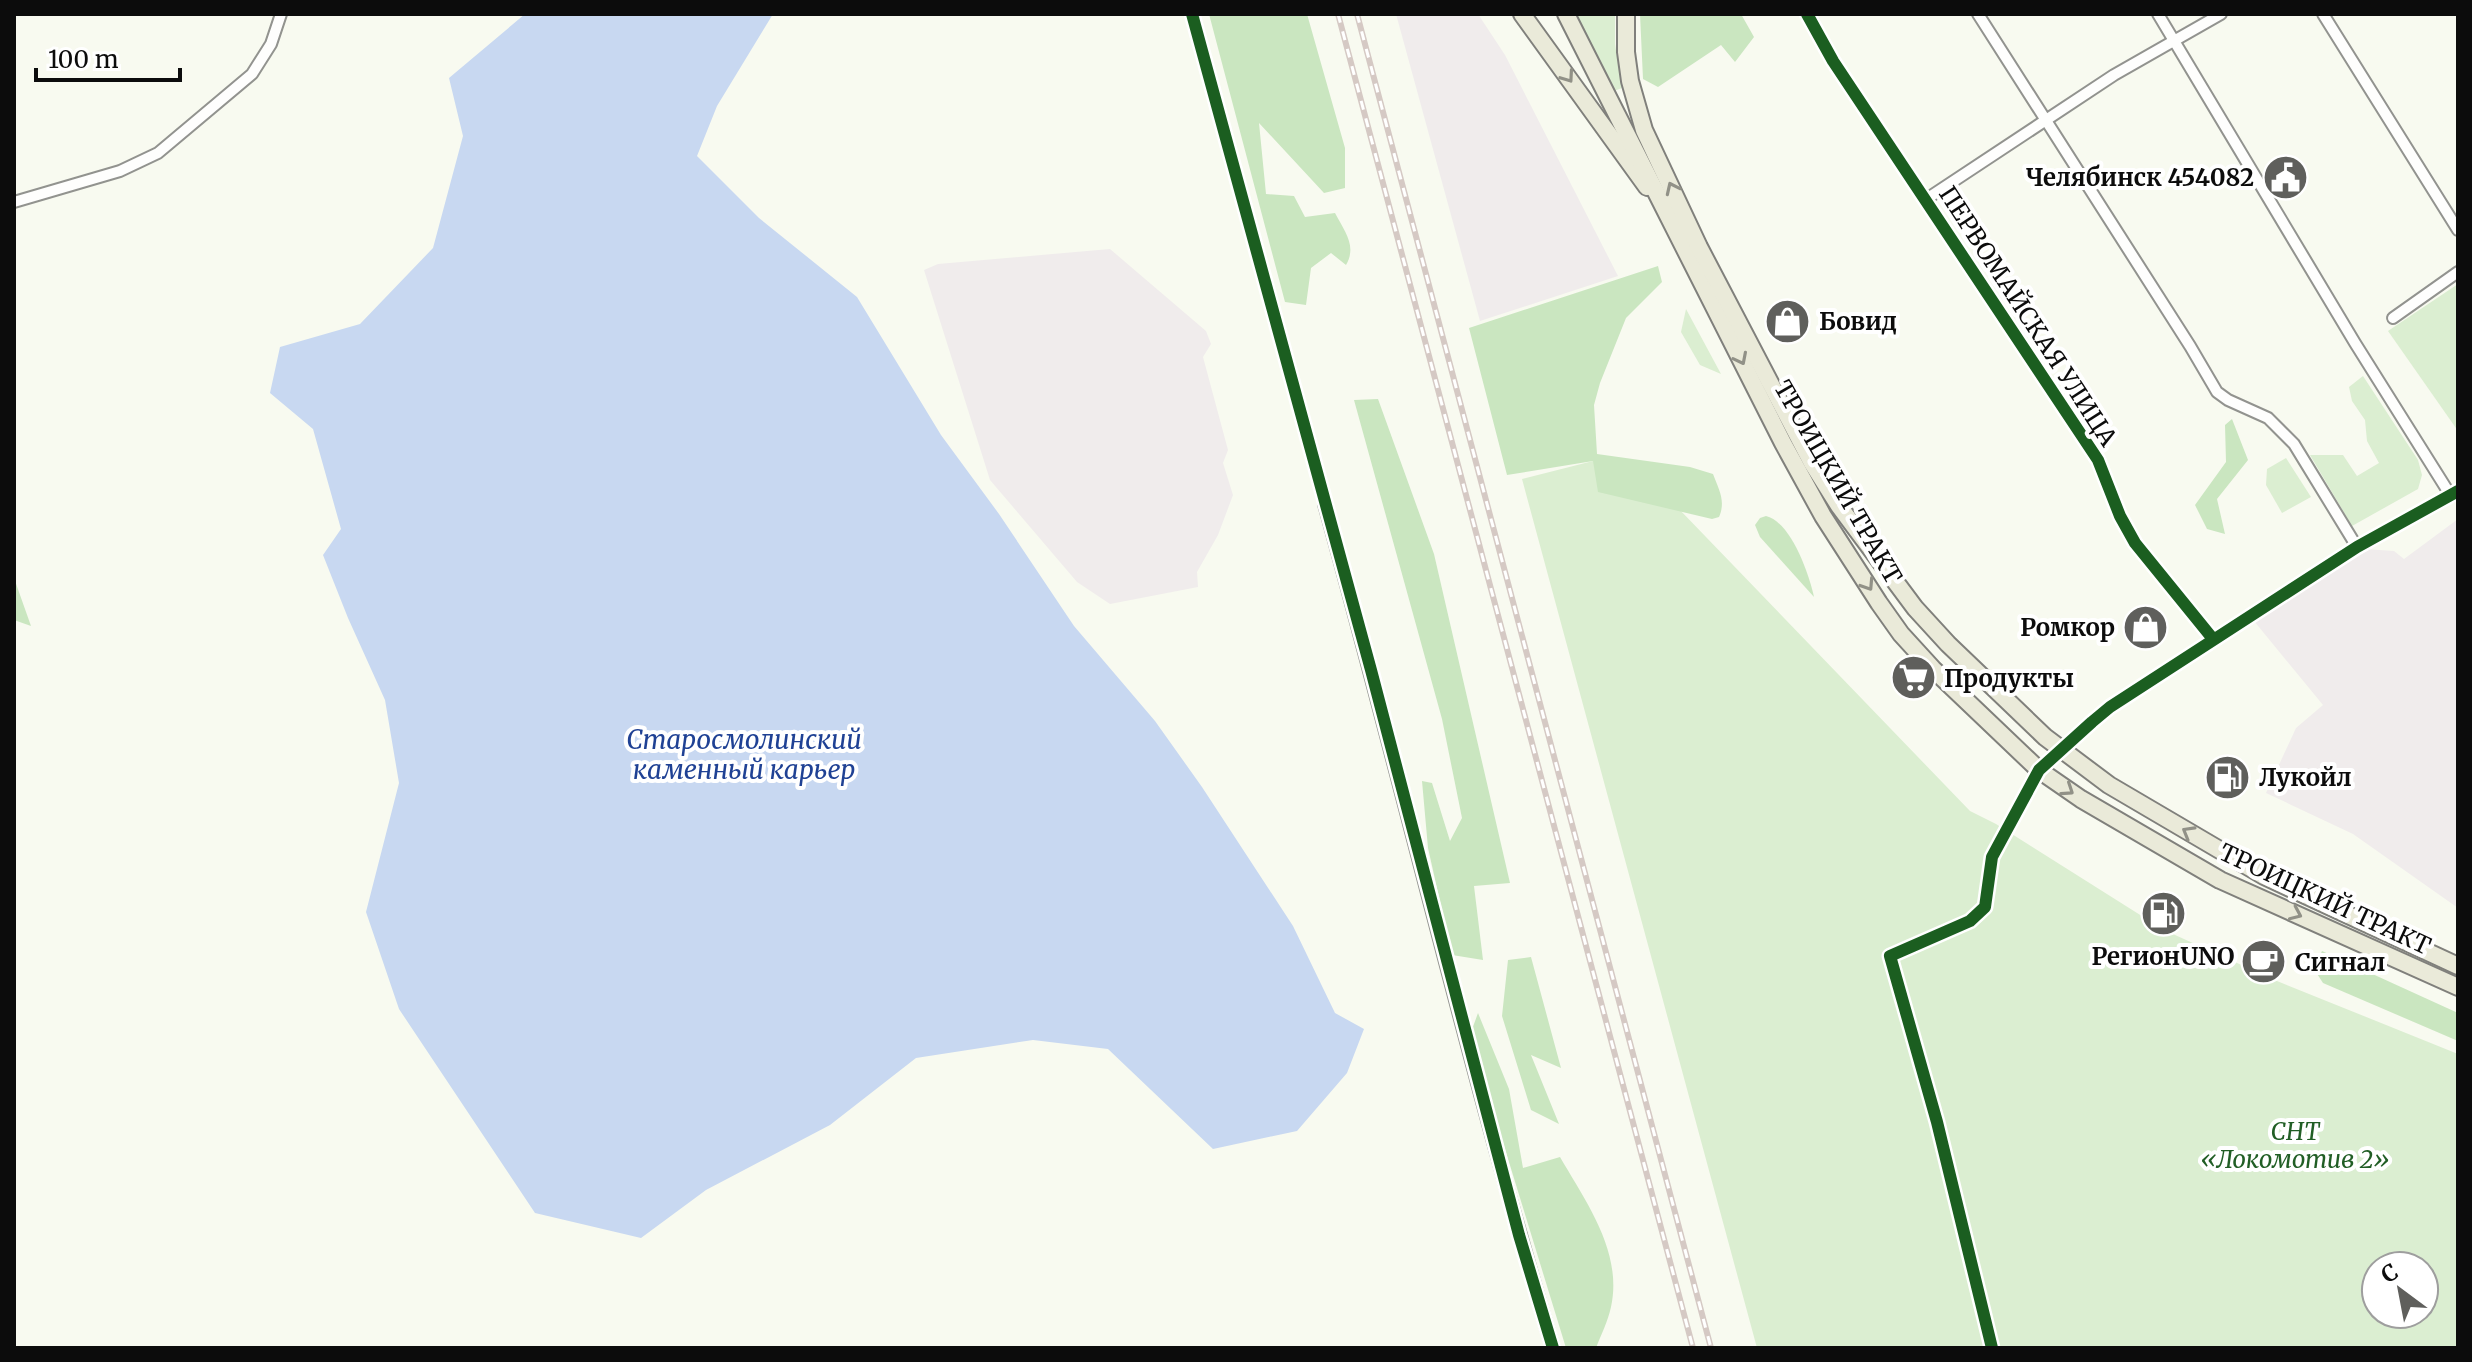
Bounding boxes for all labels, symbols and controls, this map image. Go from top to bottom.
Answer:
scale bar [36,32,180,82]
text: 100 m [48,44,119,75]
one-way arrow [1558,68,1573,82]
public building icon: Челябинск 454082 [2261,153,2309,201]
place label: Челябинск 454082 [2026,162,2254,193]
street label: ПЕРВОМАЙСКАЯ УЛИЦА [1932,180,2124,453]
one-way arrow [1666,182,1682,197]
shop icon: Бовид [1764,297,1812,345]
place label: Бовид [1819,306,1897,337]
one-way arrow [1731,350,1746,365]
street label: ТРОИЦКИЙ ТРАКТ [1767,375,1909,590]
one-way arrow [1858,577,1873,591]
shop icon: Ромкор [2122,603,2170,651]
place label: Ромкор [2020,612,2115,643]
supermarket icon: Продукты [1889,654,1937,702]
place label: Продукты [1944,663,2074,694]
water label: Старосмолинский каменный карьер [626,723,862,786]
fuel station icon: Лукойл [2204,753,2252,801]
place label: Лукойл [2259,762,2352,793]
one-way arrow [2059,780,2073,795]
one-way arrow [2182,826,2197,842]
street label: ТРОИЦКИЙ ТРАКТ [2214,836,2436,962]
fuel station icon: РегионUNO [2139,890,2187,938]
one-way arrow [2288,904,2302,920]
cafe icon: Сигнал [2240,938,2288,986]
place label: РегионUNO [2091,941,2235,972]
place label: Сигнал [2295,947,2385,978]
park label: СНТ «Локомотив 2» [2201,1116,2389,1175]
north arrow [2360,1250,2440,1330]
text: С [2376,1257,2403,1289]

